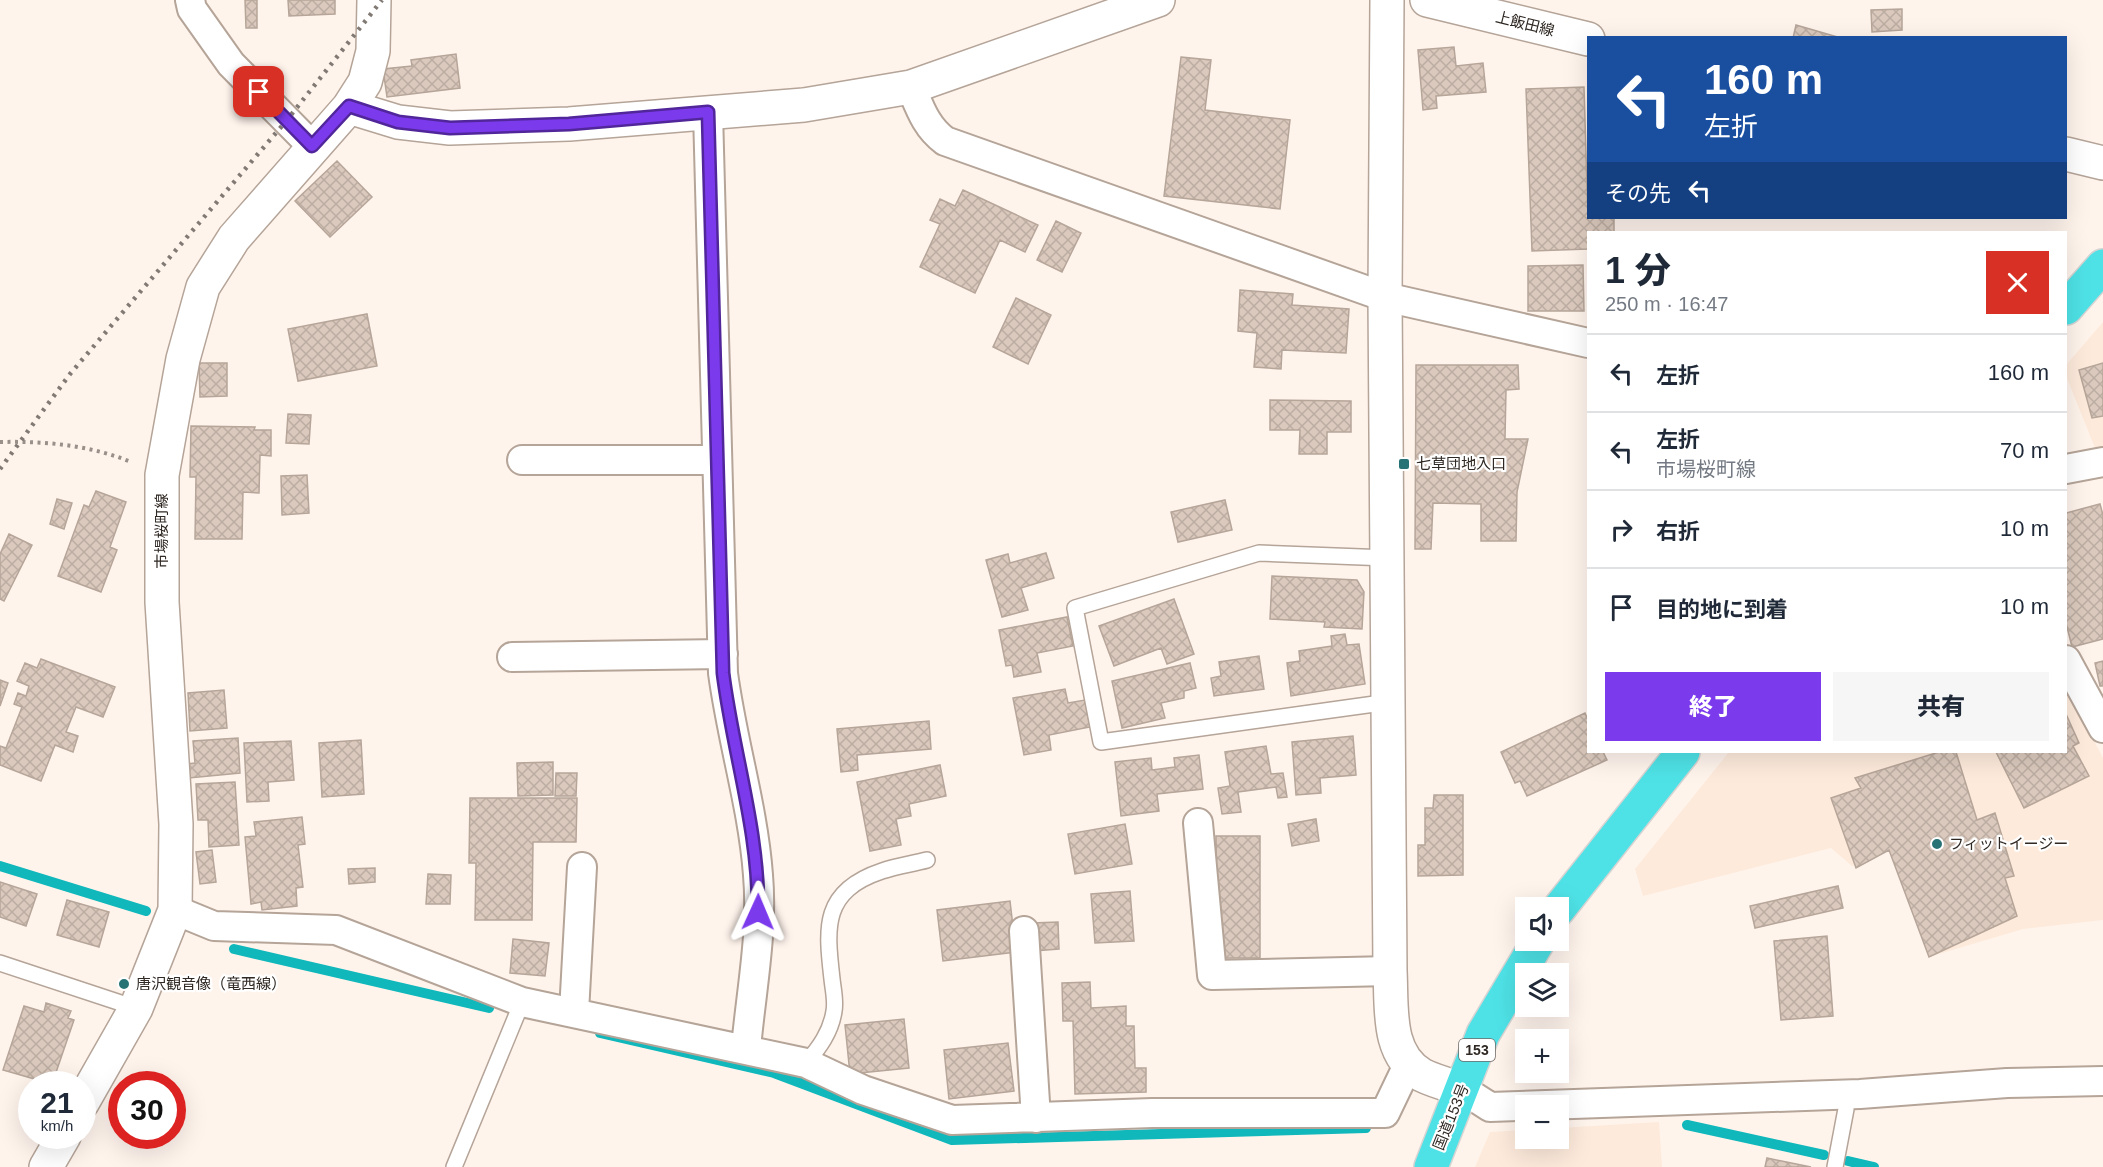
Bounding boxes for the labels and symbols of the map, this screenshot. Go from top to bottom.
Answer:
street label: 上飯田線 [1494,8,1556,39]
pin [233,66,284,117]
place label: 七草団地入口 [1416,455,1506,472]
marker: 七草団地入口 [1397,457,1411,471]
street label: 市場桜町線 [153,493,170,569]
place label: フィットイージー [1949,835,2068,852]
marker: フィットイージー [1930,837,1944,851]
position arrow [726,880,790,944]
place label: 唐沢観音像（竜西線） [136,975,286,992]
marker: 唐沢観音像（竜西線） [117,977,131,991]
road number: 153 [1459,1039,1495,1061]
speed limit sign: 30 [108,1071,186,1149]
street label: 国道153号 [1430,1081,1472,1152]

